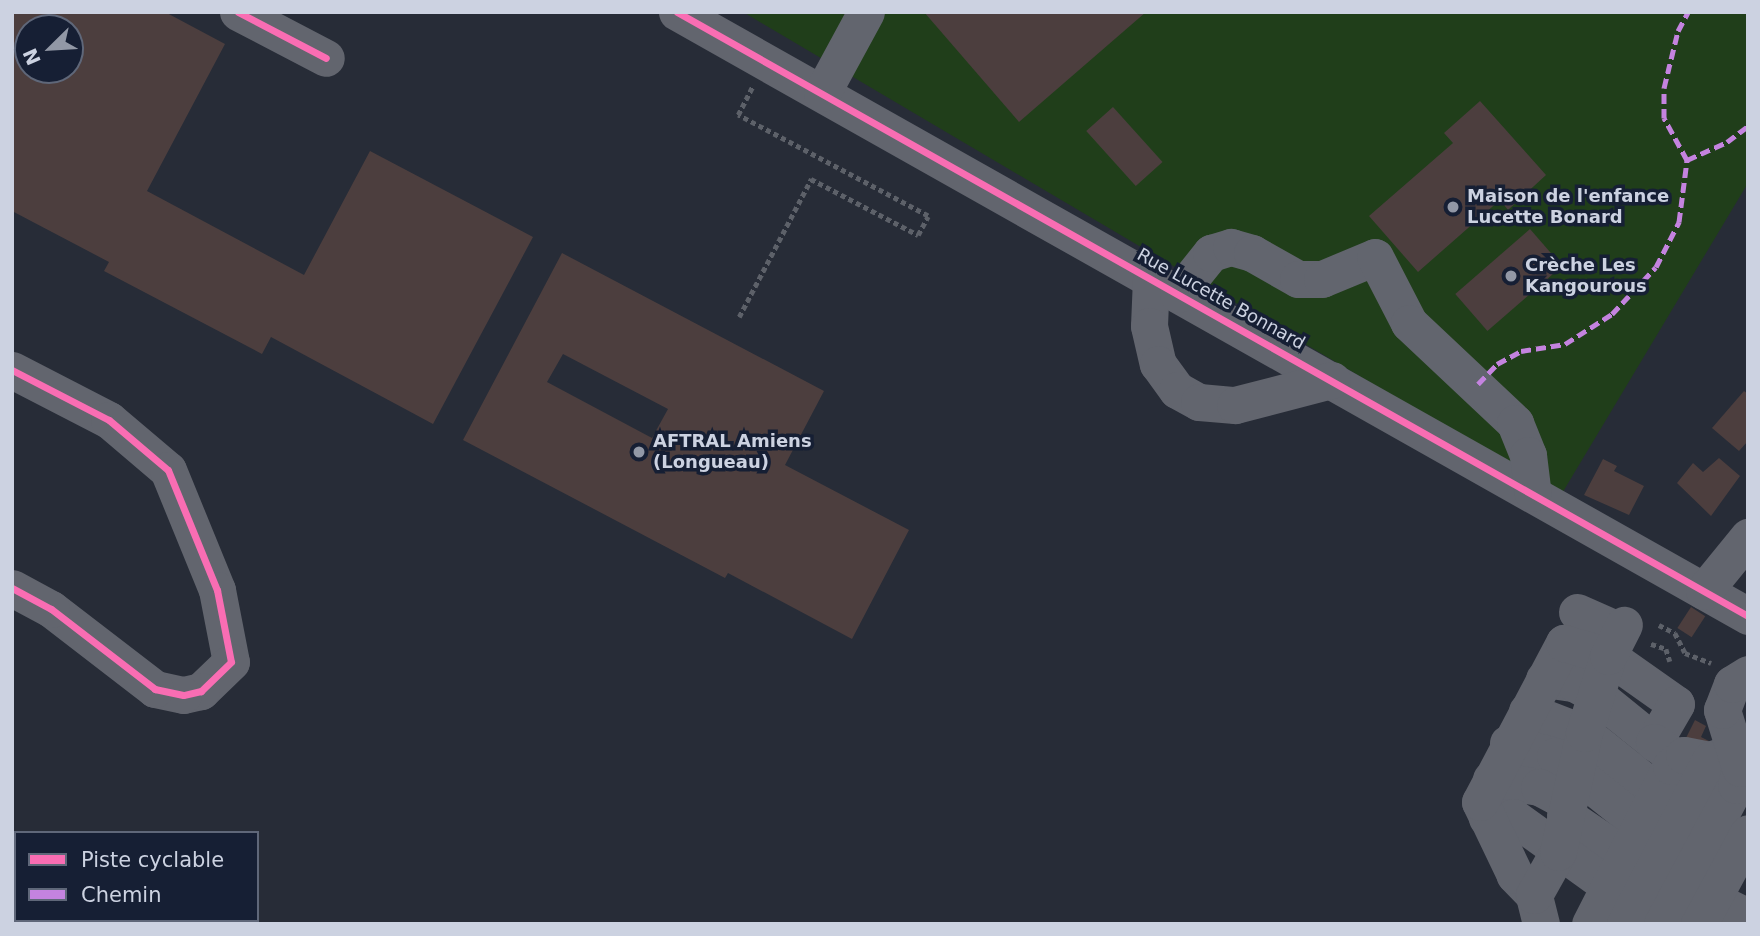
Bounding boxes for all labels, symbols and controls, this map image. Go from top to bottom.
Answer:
north arrow [14,14,84,84]
text: N [18,45,45,68]
place label: Maison de l'enfance Lucette Bonard [1467,186,1669,228]
marker: Maison de l'enfance Lucette Bonard [1445,199,1461,215]
street label: Rue Lucette Bonnard [1133,244,1309,354]
place label: Crèche Les Kangourous [1525,255,1647,298]
marker: Crèche Les Kangourous [1503,268,1519,284]
place label: AFTRAL Amiens (Longueau) [653,431,812,474]
marker: AFTRAL Amiens (Longueau) [631,444,647,460]
legend [14,831,259,922]
text: Piste cyclable [81,848,224,872]
text: Chemin [81,883,162,907]

